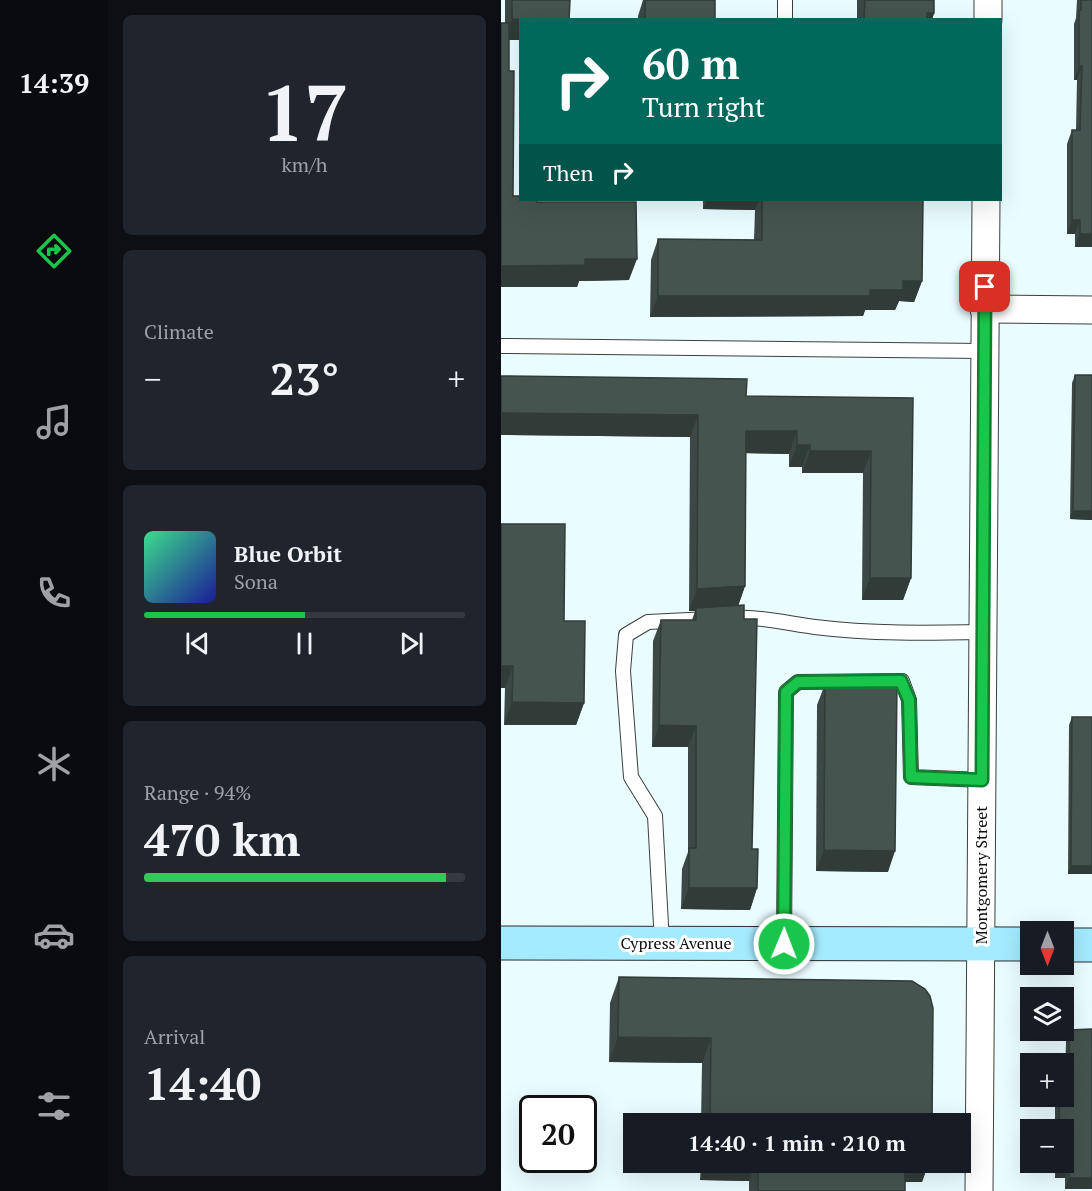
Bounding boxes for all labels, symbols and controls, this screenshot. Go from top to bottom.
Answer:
text: 60 m [642,35,740,91]
icon: right [543,42,621,120]
text: 17 [260,60,349,163]
text: 14:39 [19,65,89,101]
text: Turn right [642,89,765,125]
text: km/h [281,151,328,178]
icon: right [606,156,639,189]
text: Then [543,158,594,187]
icon: directions [33,230,75,272]
pin [959,261,1010,312]
icon: arrive [968,270,1001,303]
text: Climate [144,318,214,345]
text: 23° [270,348,339,408]
text: − [144,357,162,400]
text: + [447,357,465,400]
icon: music [33,401,75,443]
text: Blue Orbit [234,539,342,568]
text: Sona [234,568,278,595]
icon: phone [33,572,75,614]
icon: previous [181,627,214,660]
icon: pause [288,627,321,660]
icon: next [395,627,428,660]
icon: climate [33,743,75,785]
text: Range · 94% [144,779,251,806]
street label: Montgomery Street [970,806,992,944]
text: 470 km [144,809,300,869]
position arrow [752,912,816,976]
icon: car [33,914,75,956]
north arrow [1020,921,1074,975]
map controls [1020,921,1074,1173]
street label: Cypress Avenue [621,932,732,954]
button: layers [1020,987,1074,1041]
text: Arrival [144,1023,205,1050]
text: 14:40 [144,1053,261,1113]
button: + [1020,1053,1074,1107]
icon: filters [33,1085,75,1127]
speed limit sign: 20 [519,1095,597,1173]
button: − [1020,1119,1074,1173]
text: 14:40 · 1 min · 210 m [688,1128,906,1157]

